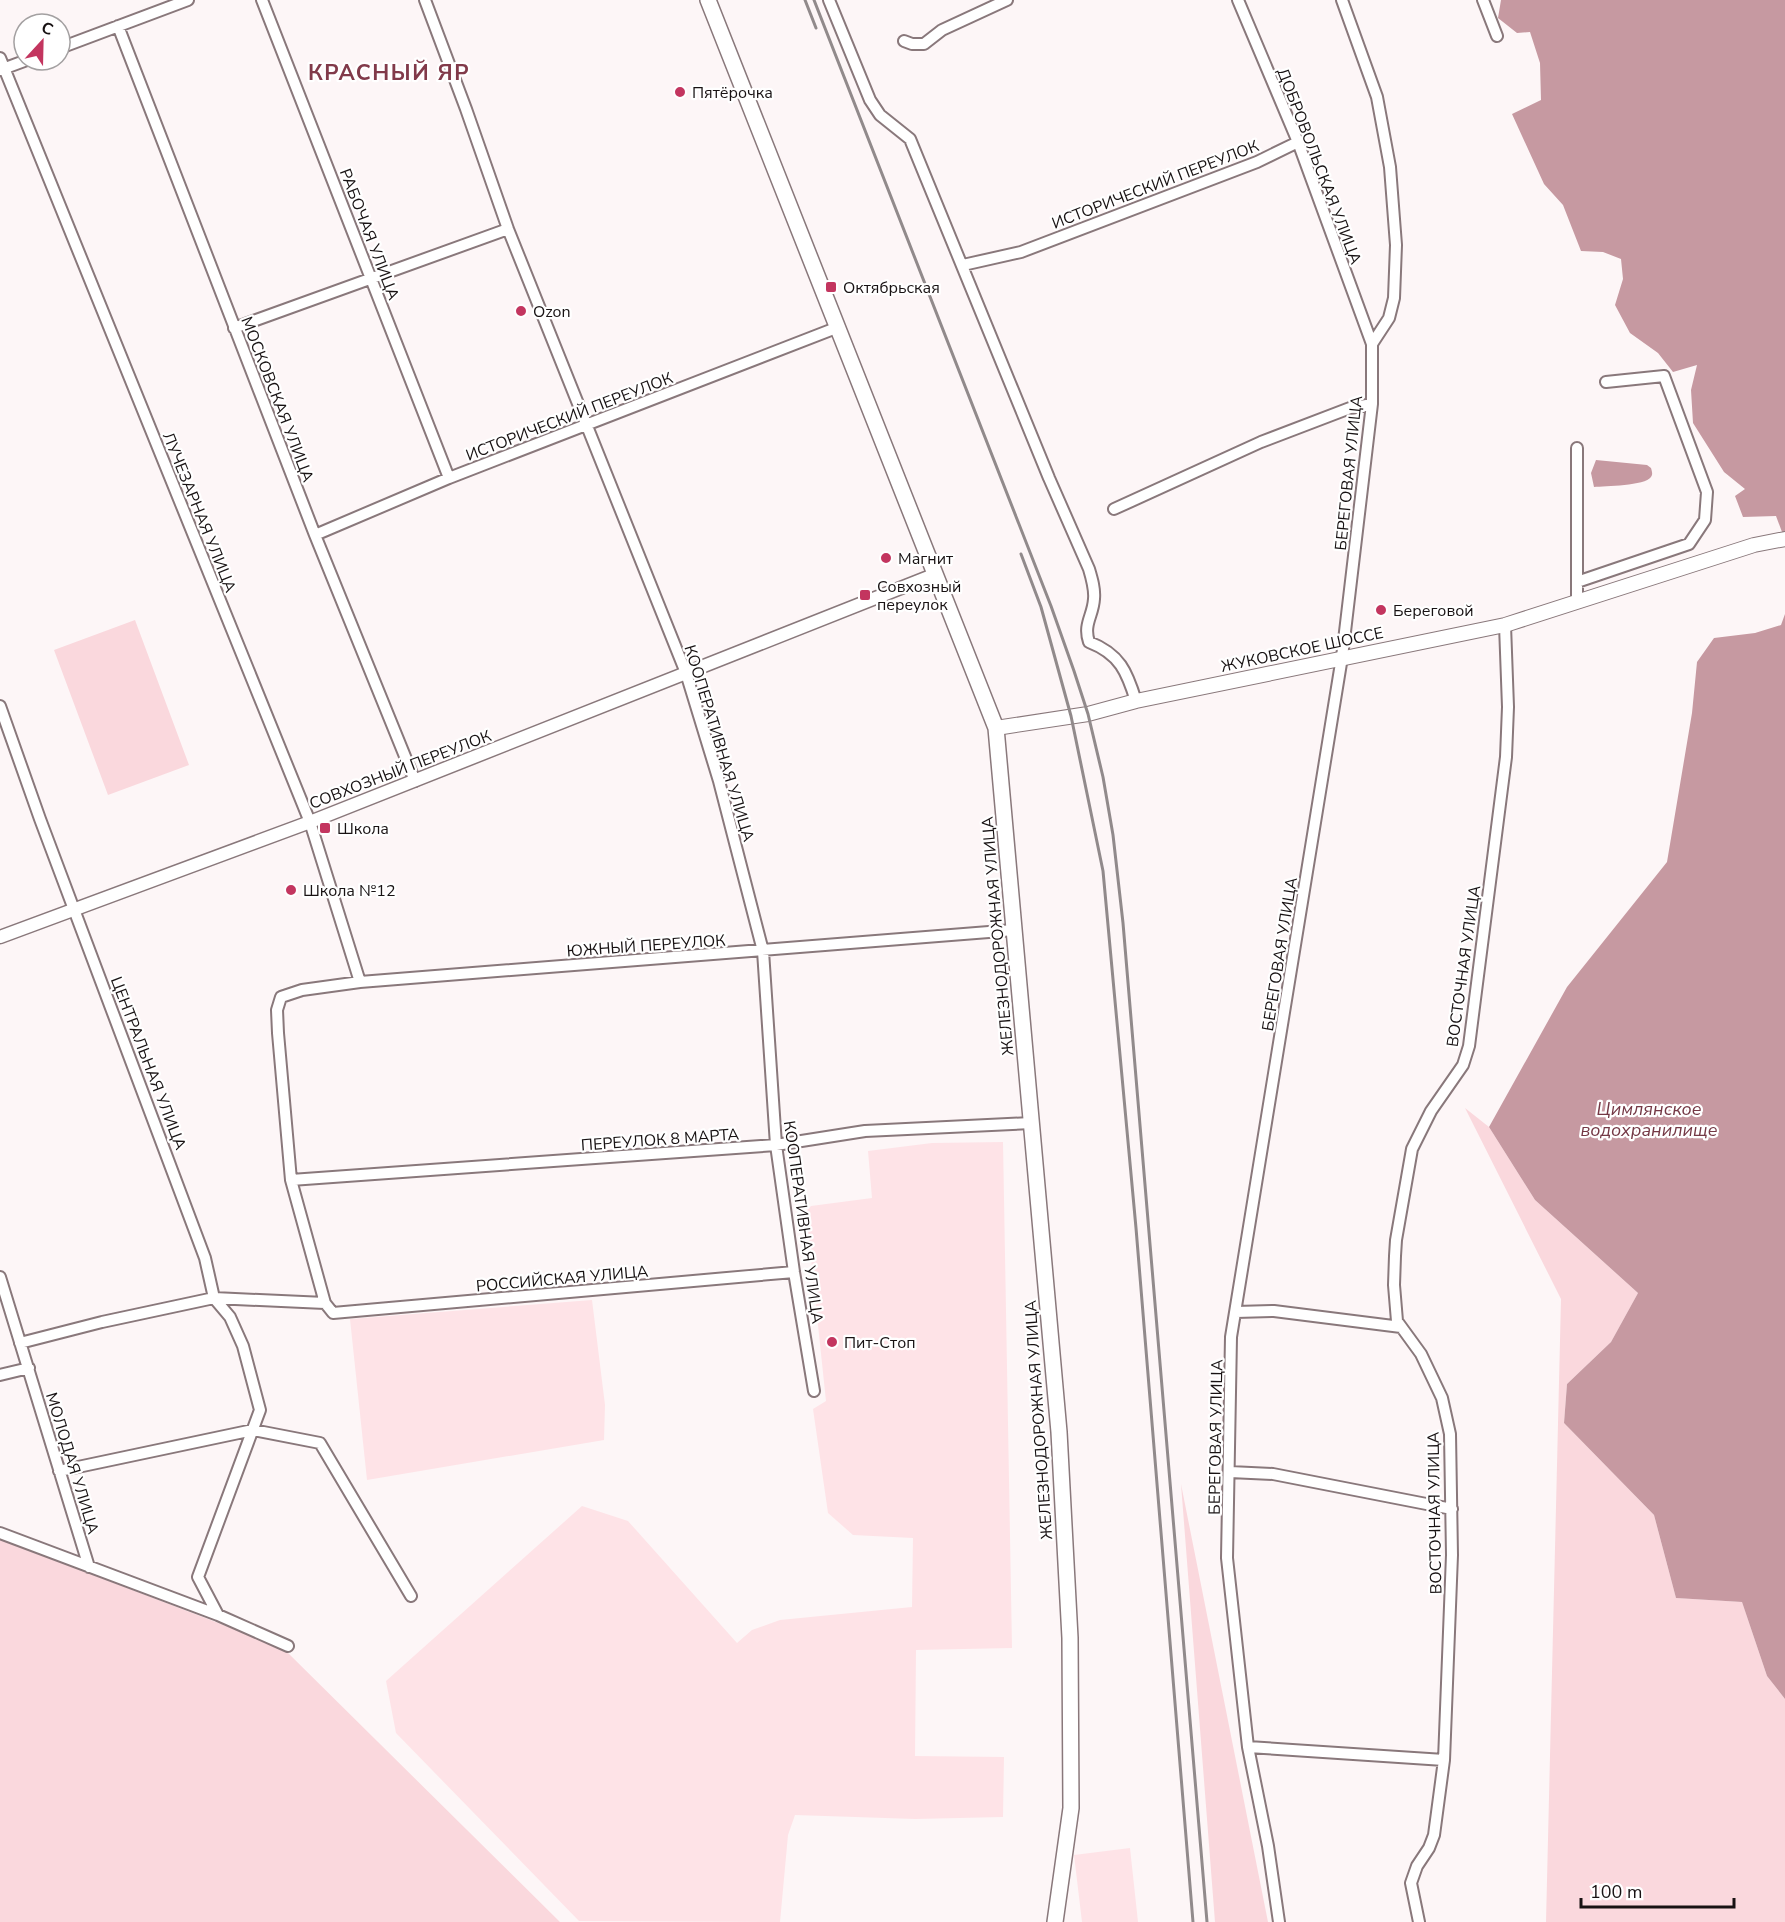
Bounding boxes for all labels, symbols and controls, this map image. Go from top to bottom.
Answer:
north arrow [12,12,72,72]
text: С [38,17,57,41]
district label: КРАСНЫЙ ЯР [308,58,470,88]
street label: ДОБРОВОЛЬСКАЯ УЛИЦА [1271,65,1367,268]
place label: Пятёрочка [692,82,773,104]
marker: Пятёрочка [673,85,687,99]
street label: ИСТОРИЧЕСКИЙ ПЕРЕУЛОК [1049,135,1263,235]
street label: РАБОЧАЯ УЛИЦА [334,166,404,304]
place label: Октябрьская [843,277,940,299]
marker: Октябрьская [824,280,838,294]
place label: Ozon [533,301,571,323]
marker: Ozon [514,304,528,318]
street label: МОСКОВСКАЯ УЛИЦА [235,313,319,486]
street label: ИСТОРИЧЕСКИЙ ПЕРЕУЛОК [463,367,677,467]
street label: БЕРЕГОВАЯ УЛИЦА [1330,394,1368,552]
street label: ЛУЧЕЗАРНАЯ УЛИЦА [157,429,241,596]
place label: Магнит [898,548,954,570]
marker: Магнит [879,551,893,565]
place label: Совхозный переулок [877,576,961,616]
marker: Совхозный переулок [858,588,872,602]
place label: Береговой [1393,600,1474,622]
marker: Береговой [1374,603,1388,617]
street label: ЖУКОВСКОЕ ШОССЕ [1219,622,1385,678]
street label: КООПЕРАТИВНАЯ УЛИЦА [679,642,760,845]
street label: СОВХОЗНЫЙ ПЕРЕУЛОК [306,725,495,815]
street label: ЖЕЛЕЗНОДОРОЖНАЯ УЛИЦА [977,815,1019,1056]
place label: Школа [337,818,389,840]
marker: Школа [318,821,332,835]
street label: БЕРЕГОВАЯ УЛИЦА [1257,875,1303,1033]
place label: Школа №12 [303,880,396,902]
marker: Школа №12 [284,883,298,897]
street label: ВОСТОЧНАЯ УЛИЦА [1442,884,1486,1048]
street label: ЮЖНЫЙ ПЕРЕУЛОК [566,929,727,963]
street label: ЦЕНТРАЛЬНАЯ УЛИЦА [105,974,191,1153]
water label: Цимлянское водохранилище [1580,1097,1718,1142]
street label: КООПЕРАТИВНАЯ УЛИЦА [778,1119,828,1325]
street label: ПЕРЕУЛОК 8 МАРТА [580,1123,740,1157]
street label: РОССИЙСКАЯ УЛИЦА [475,1260,649,1297]
street label: ЖЕЛЕЗНОДОРОЖНАЯ УЛИЦА [1020,1299,1058,1540]
place label: Пит-Стоп [844,1332,916,1354]
marker: Пит-Стоп [825,1335,839,1349]
street label: БЕРЕГОВАЯ УЛИЦА [1204,1359,1228,1515]
street label: МОЛОДАЯ УЛИЦА [40,1390,104,1537]
street label: ВОСТОЧНАЯ УЛИЦА [1423,1431,1447,1595]
scale bar [1581,1871,1734,1909]
text: 100 m [1590,1880,1642,1904]

